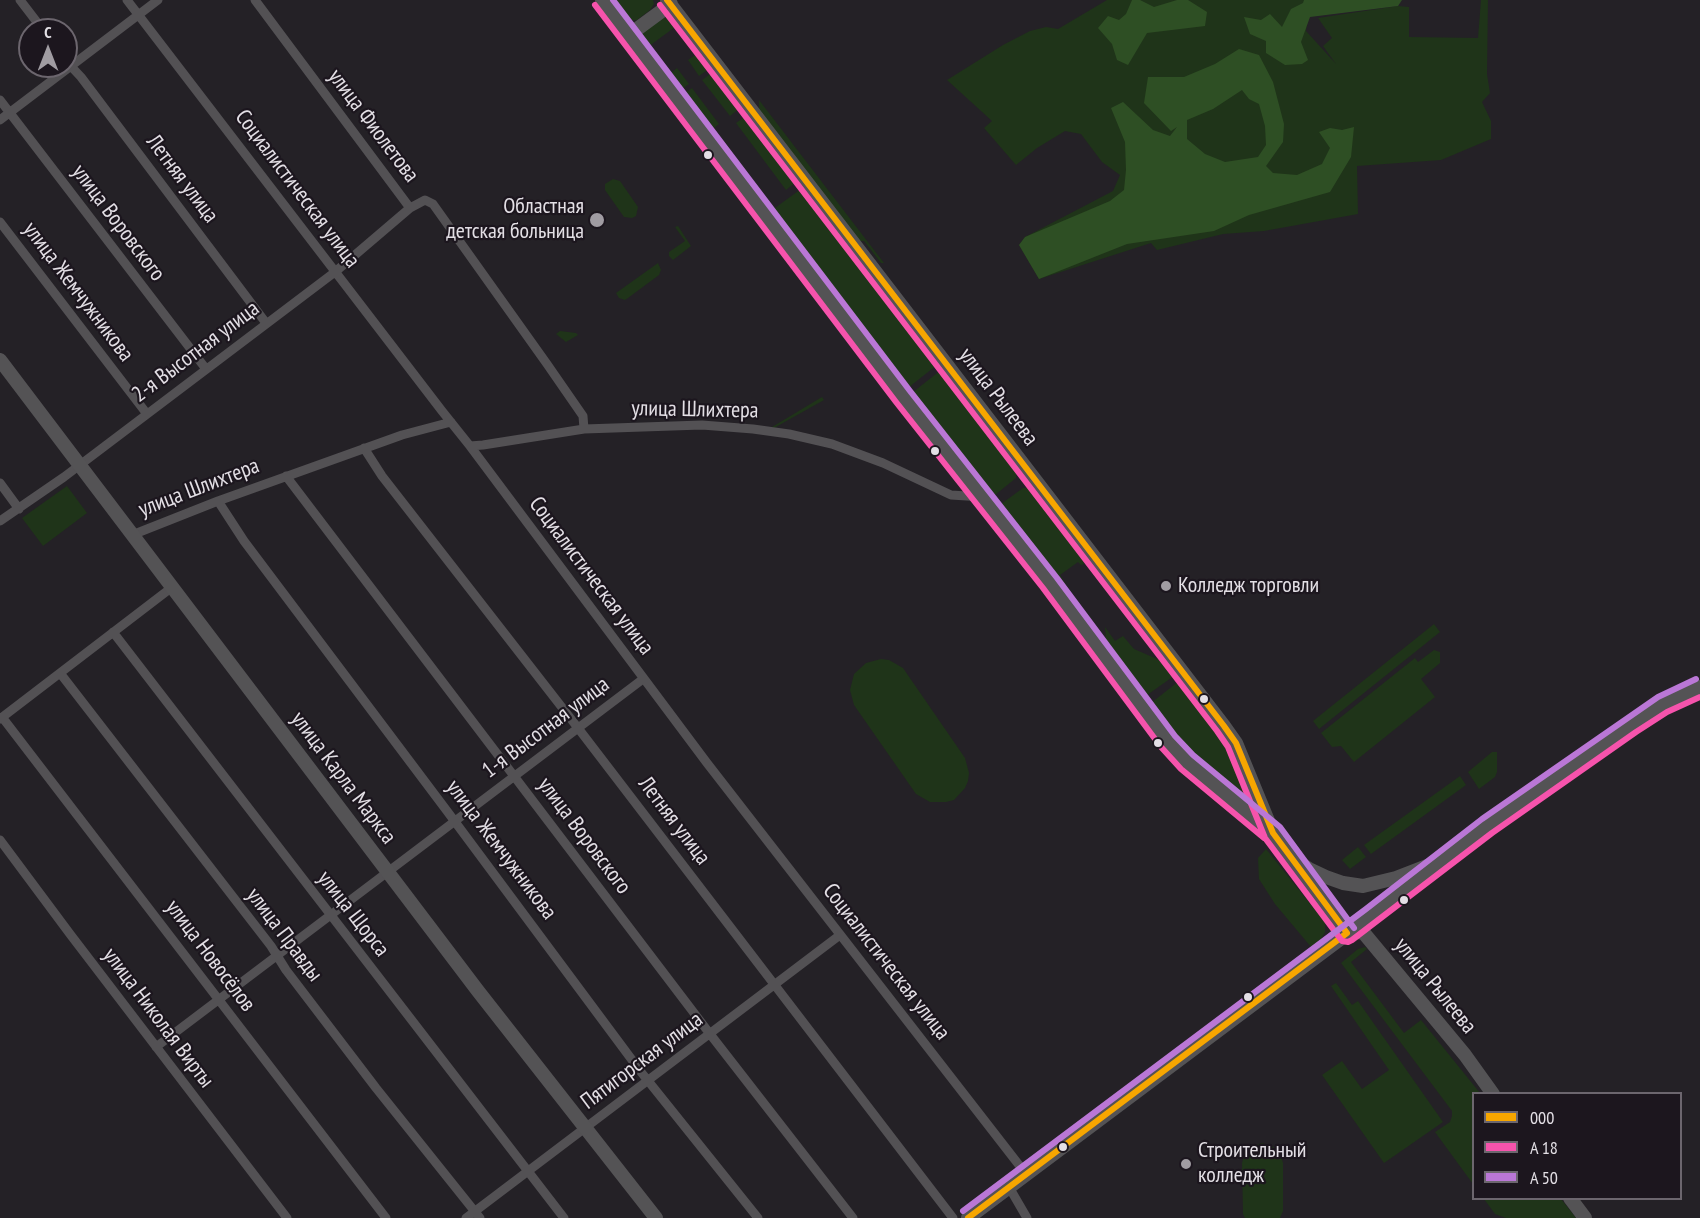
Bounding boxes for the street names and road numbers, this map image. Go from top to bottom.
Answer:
street label: улица Фиолетова [322,64,424,188]
street label: Социалистическая улица [229,105,365,273]
street label: Летняя улица [140,130,224,228]
street label: улица Воровского [66,160,170,286]
street label: улица Жемчужникова [17,217,139,367]
street label: 2-я Высотная улица [127,296,265,408]
street label: улица Рылеева [953,343,1043,451]
street label: улица Шлихтера [631,396,759,424]
street label: улица Шлихтера [135,453,263,523]
street label: Социалистическая улица [523,492,659,660]
street label: 1-я Высотная улица [477,672,615,784]
street label: улица Карла Маркса [285,707,401,849]
street label: Летняя улица [632,772,716,870]
street label: улица Воровского [532,773,636,899]
street label: улица Жемчужникова [440,775,562,925]
street label: улица Щорса [311,866,395,962]
street label: Социалистическая улица [817,879,955,1045]
street label: улица Правды [240,883,328,987]
street label: улица Новосёлов [159,895,261,1017]
street label: улица Рылеева [1388,933,1482,1039]
street label: улица Николая Вирты [97,943,219,1093]
street label: Пятигорская улица [576,1007,708,1115]

